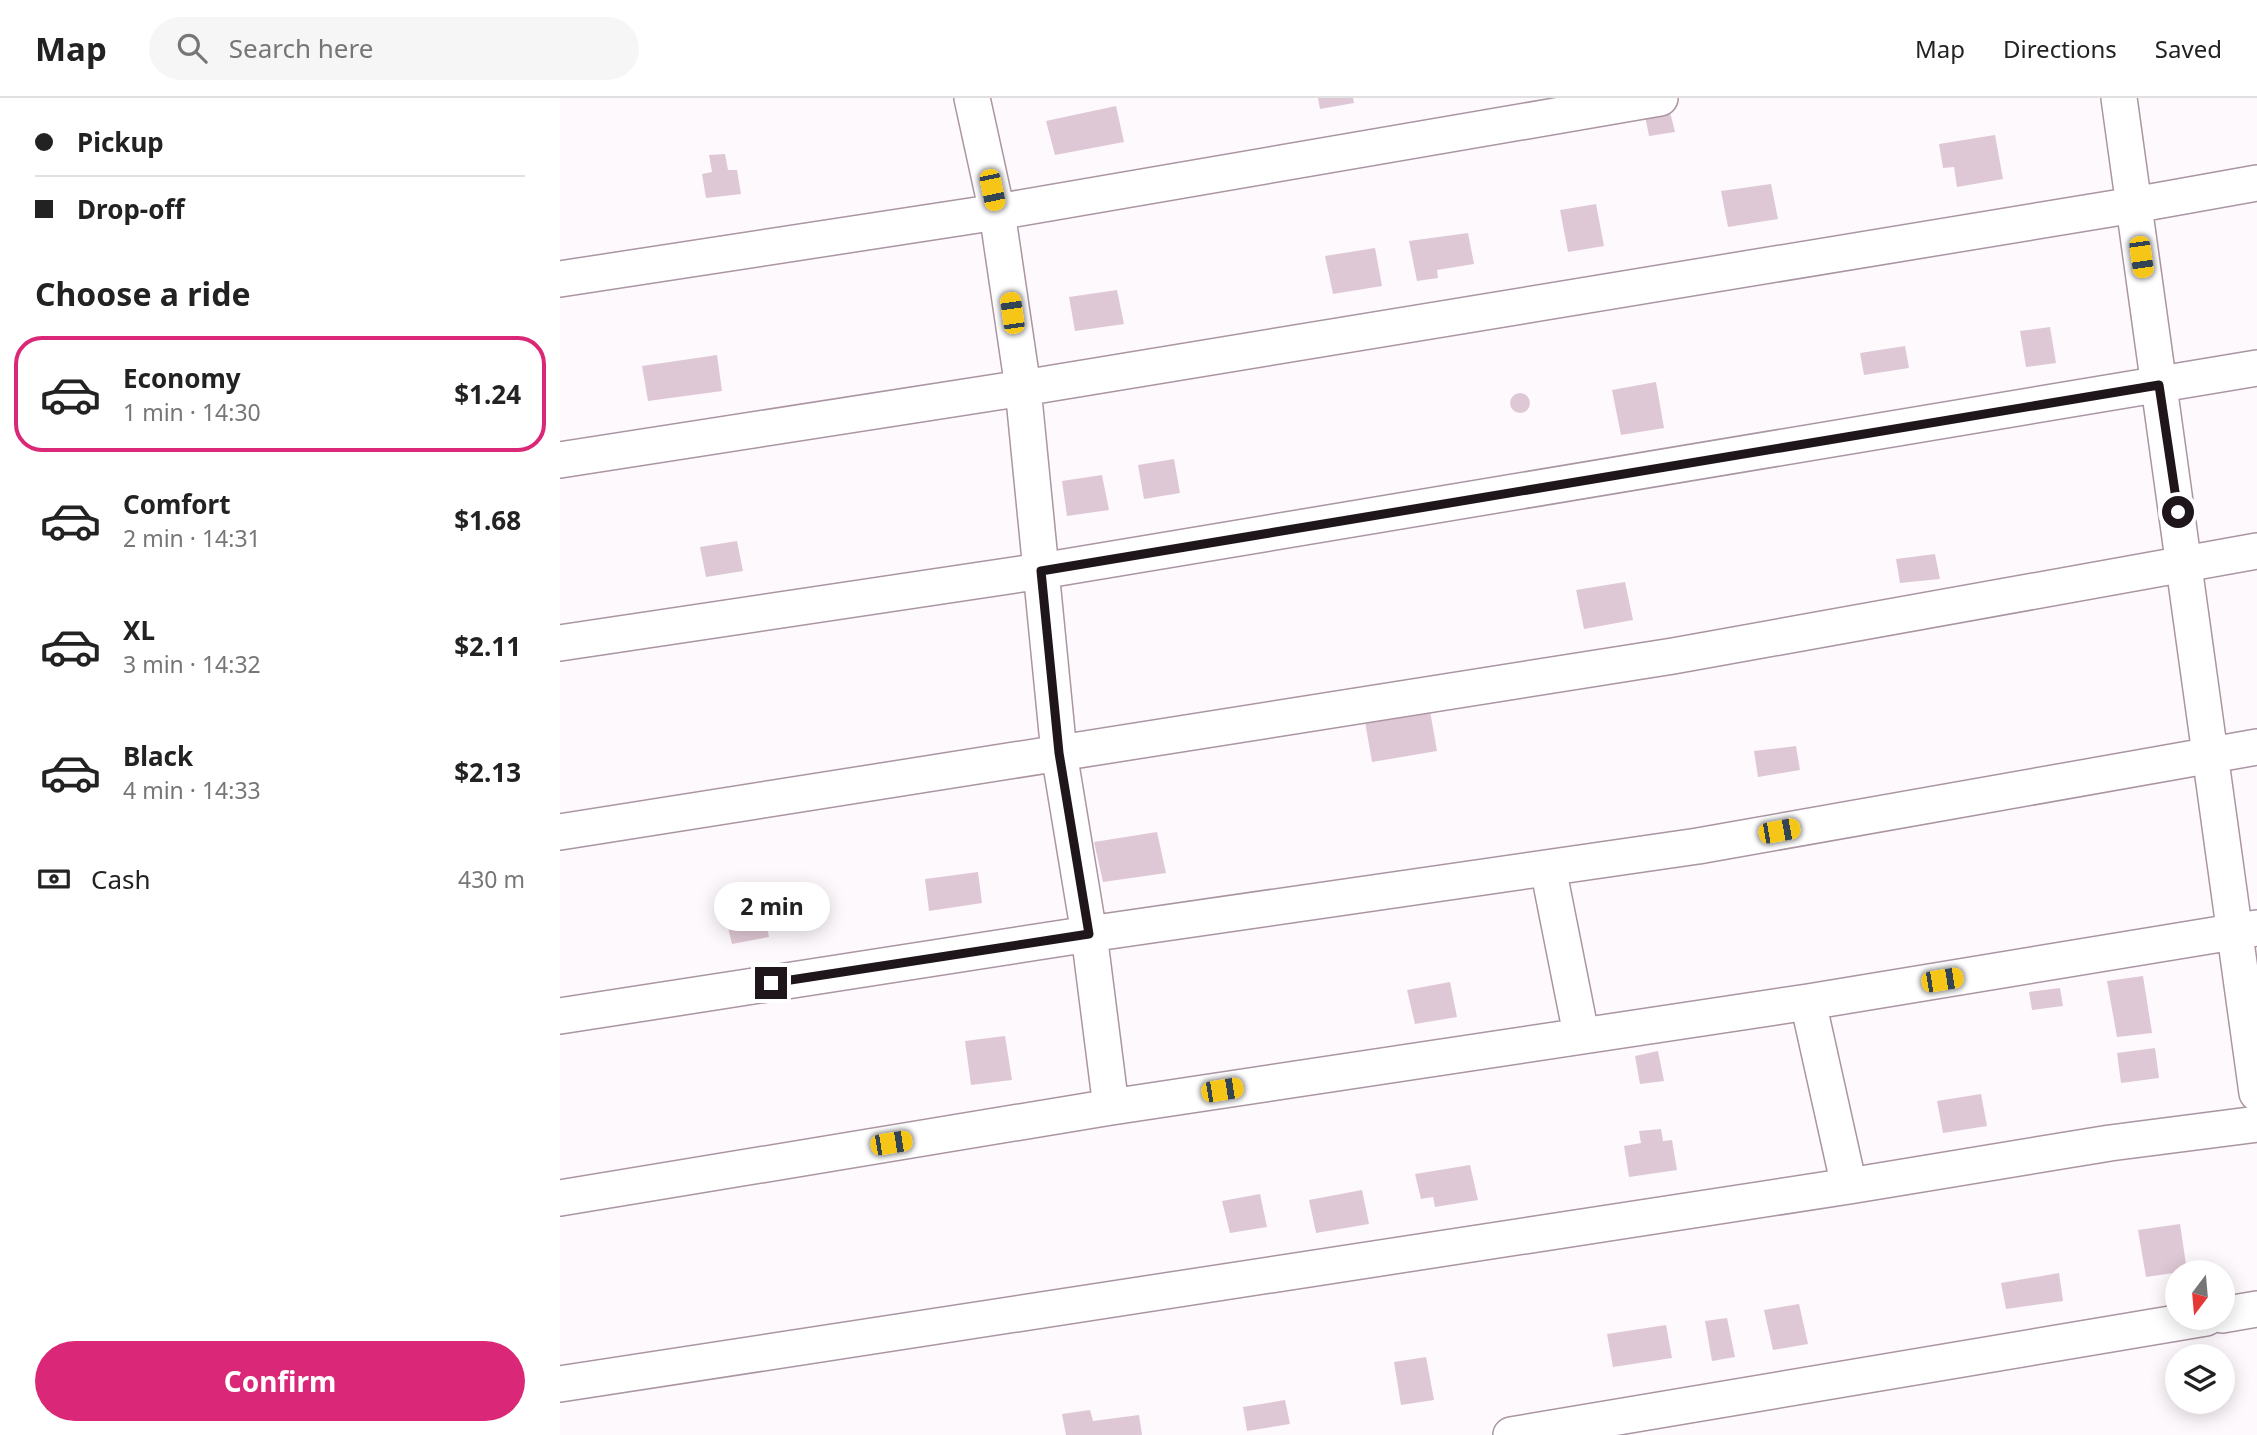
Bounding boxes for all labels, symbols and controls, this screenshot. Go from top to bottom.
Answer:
search box [149,17,639,80]
text: Map [35,26,107,71]
icon: search [173,29,211,67]
text: Search here [229,30,373,66]
text: Map [1915,32,1965,65]
text: Directions [2003,32,2117,65]
text: Saved [2155,32,2222,65]
text: Pickup [77,124,164,160]
car [978,167,1007,213]
text: Drop-off [77,191,184,227]
car [2128,235,2155,279]
text: Choose a ride [35,272,251,315]
car [999,291,1026,335]
text: Economy [123,360,241,396]
icon: car [39,363,102,426]
text: $1.24 [454,376,521,412]
text: 1 min · 14:30 [123,396,261,428]
text: Comfort [123,486,231,522]
icon: car [39,489,102,552]
route start [2162,496,2194,528]
text: $1.68 [454,502,521,538]
text: 2 min · 14:31 [123,522,261,554]
text: XL [123,612,155,648]
icon: car [39,615,102,678]
text: $2.11 [454,628,521,664]
text: 3 min · 14:32 [123,648,261,680]
text: Black [123,738,193,774]
icon: car [39,741,102,804]
text: $2.13 [454,754,521,790]
text: 4 min · 14:33 [123,774,261,806]
car [1757,817,1802,845]
icon: cash [35,860,73,898]
text: Cash [91,861,151,897]
text: 430 m [458,863,525,895]
callout: 2 min [713,882,829,930]
text: 2 min [740,890,804,922]
car [1920,966,1965,994]
route end [755,967,787,999]
car [1200,1076,1245,1104]
car [869,1129,914,1157]
north arrow [2165,1260,2235,1330]
map controls [2165,1260,2235,1414]
button: Confirm [35,1341,525,1421]
button: layers [2165,1344,2235,1414]

